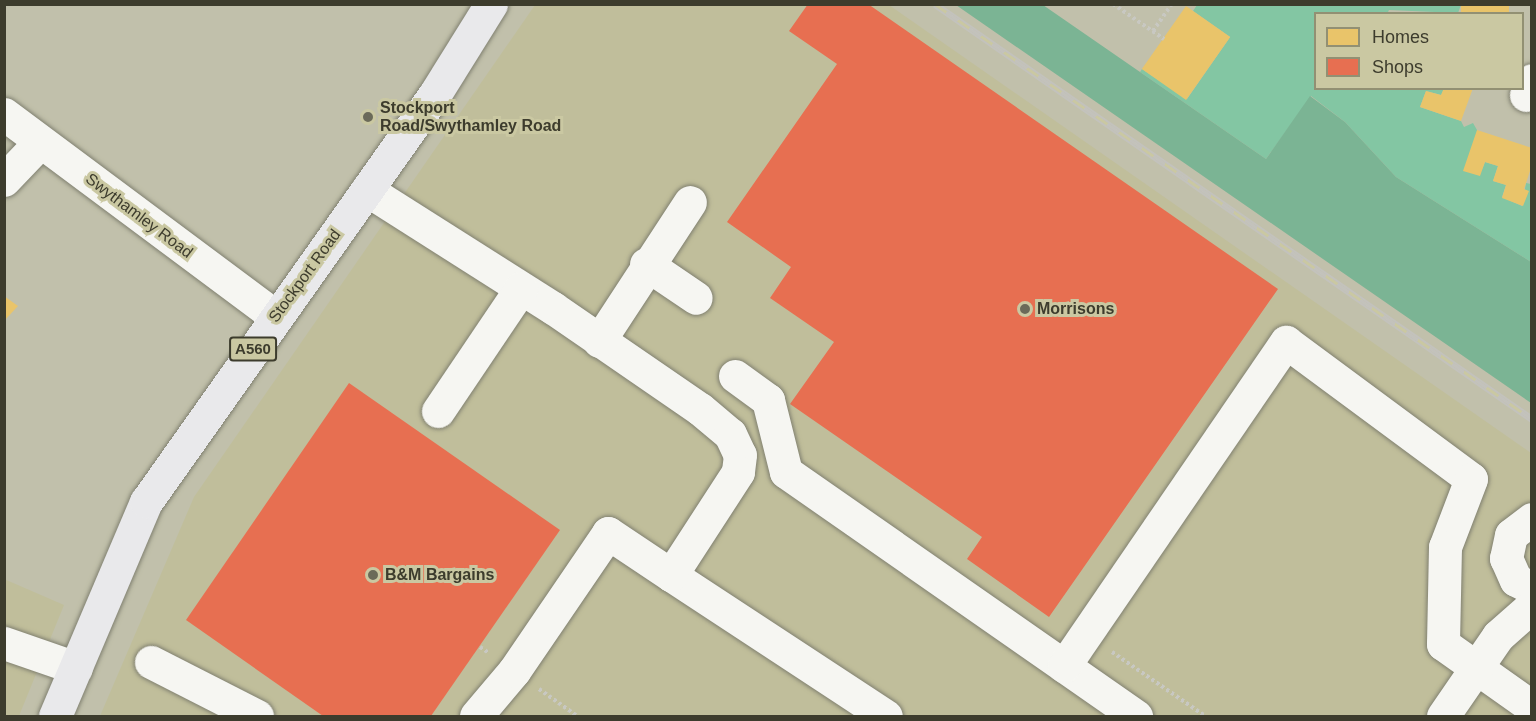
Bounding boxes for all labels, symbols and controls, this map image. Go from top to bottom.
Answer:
legend [1314,12,1524,90]
text: Homes [1372,27,1429,47]
text: Shops [1372,57,1423,77]
place label: Stockport Road/Swythamley Road [380,98,561,136]
marker: Stockport Road/Swythamley Road [361,110,375,124]
street label: Swythamley Road [82,170,196,262]
street label: Stockport Road [265,226,345,326]
place label: Morrisons [1037,299,1114,319]
marker: Morrisons [1018,302,1032,316]
road number: A560 [229,337,277,361]
place label: B&M Bargains [385,565,494,585]
marker: B&M Bargains [366,568,380,582]

